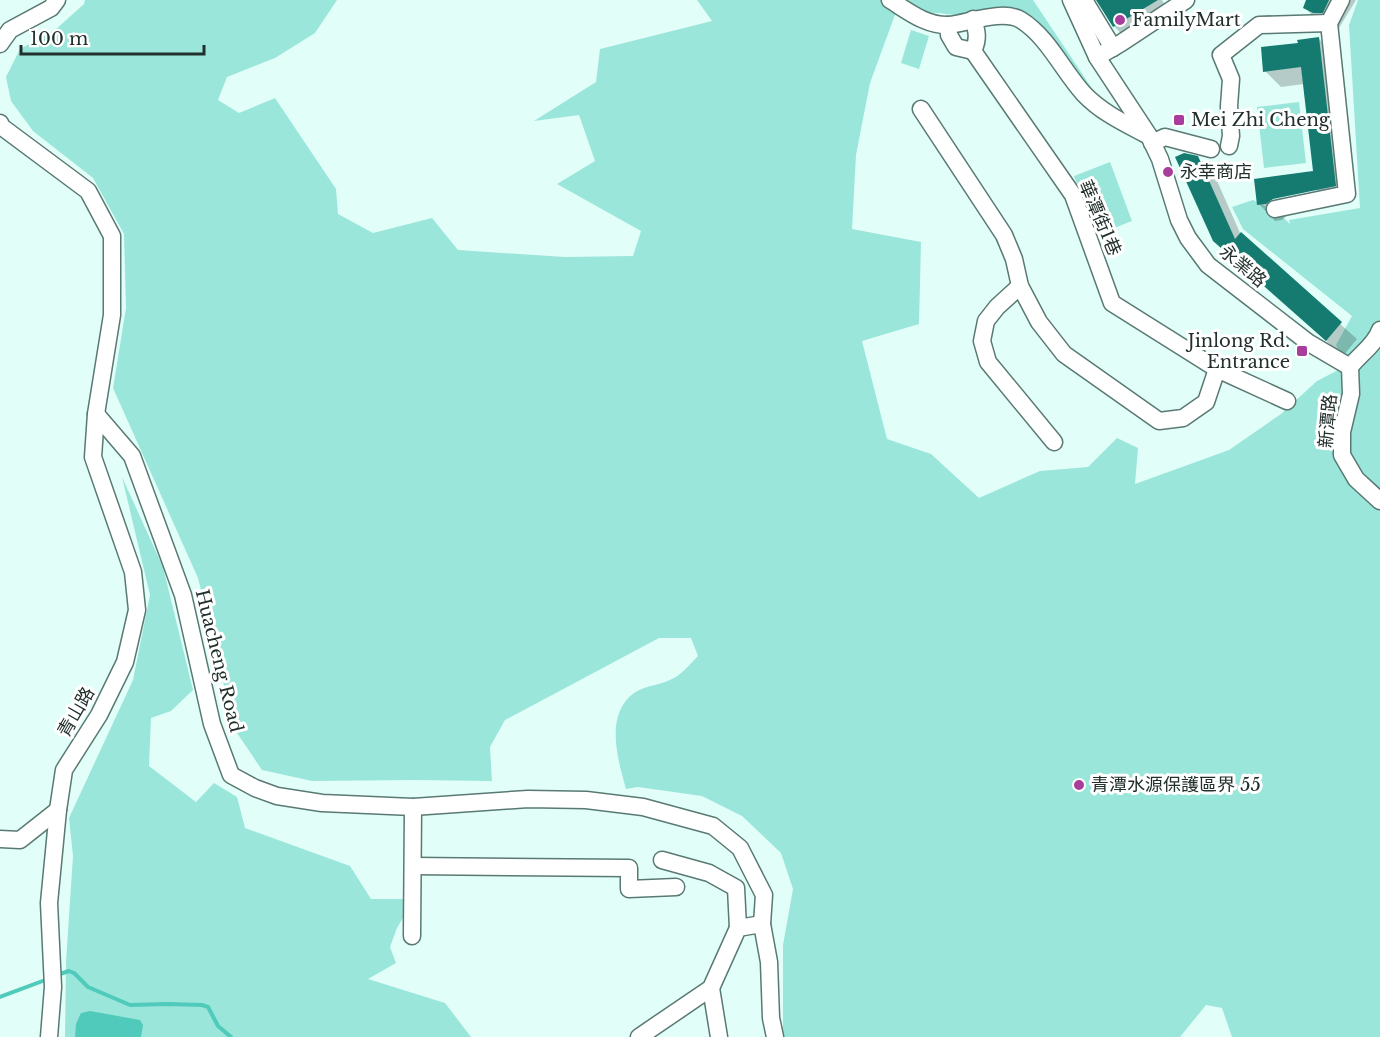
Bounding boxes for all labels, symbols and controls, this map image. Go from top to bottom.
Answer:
place label: FamilyMart [1132,9,1241,31]
marker: FamilyMart [1113,13,1127,27]
scale bar [21,18,204,56]
text: 100 m [30,28,88,50]
place label: Mei Zhi Cheng [1191,109,1330,131]
marker: Mei Zhi Cheng [1172,113,1186,127]
place label: 永幸商店 [1180,161,1252,183]
marker: 永幸商店 [1161,165,1175,179]
street label: 華潭街1巷 [1074,177,1126,259]
street label: 永業路 [1215,240,1271,292]
place label: Jinlong Rd. Entrance [1186,330,1290,373]
marker: Jinlong Rd. Entrance [1295,344,1309,358]
street label: 新潭路 [1315,393,1341,449]
street label: Huacheng Road [191,587,247,735]
street label: 青山路 [53,683,99,741]
place label: 青潭水源保護區界 55 [1091,774,1261,796]
marker: 青潭水源保護區界 55 [1072,778,1086,792]

